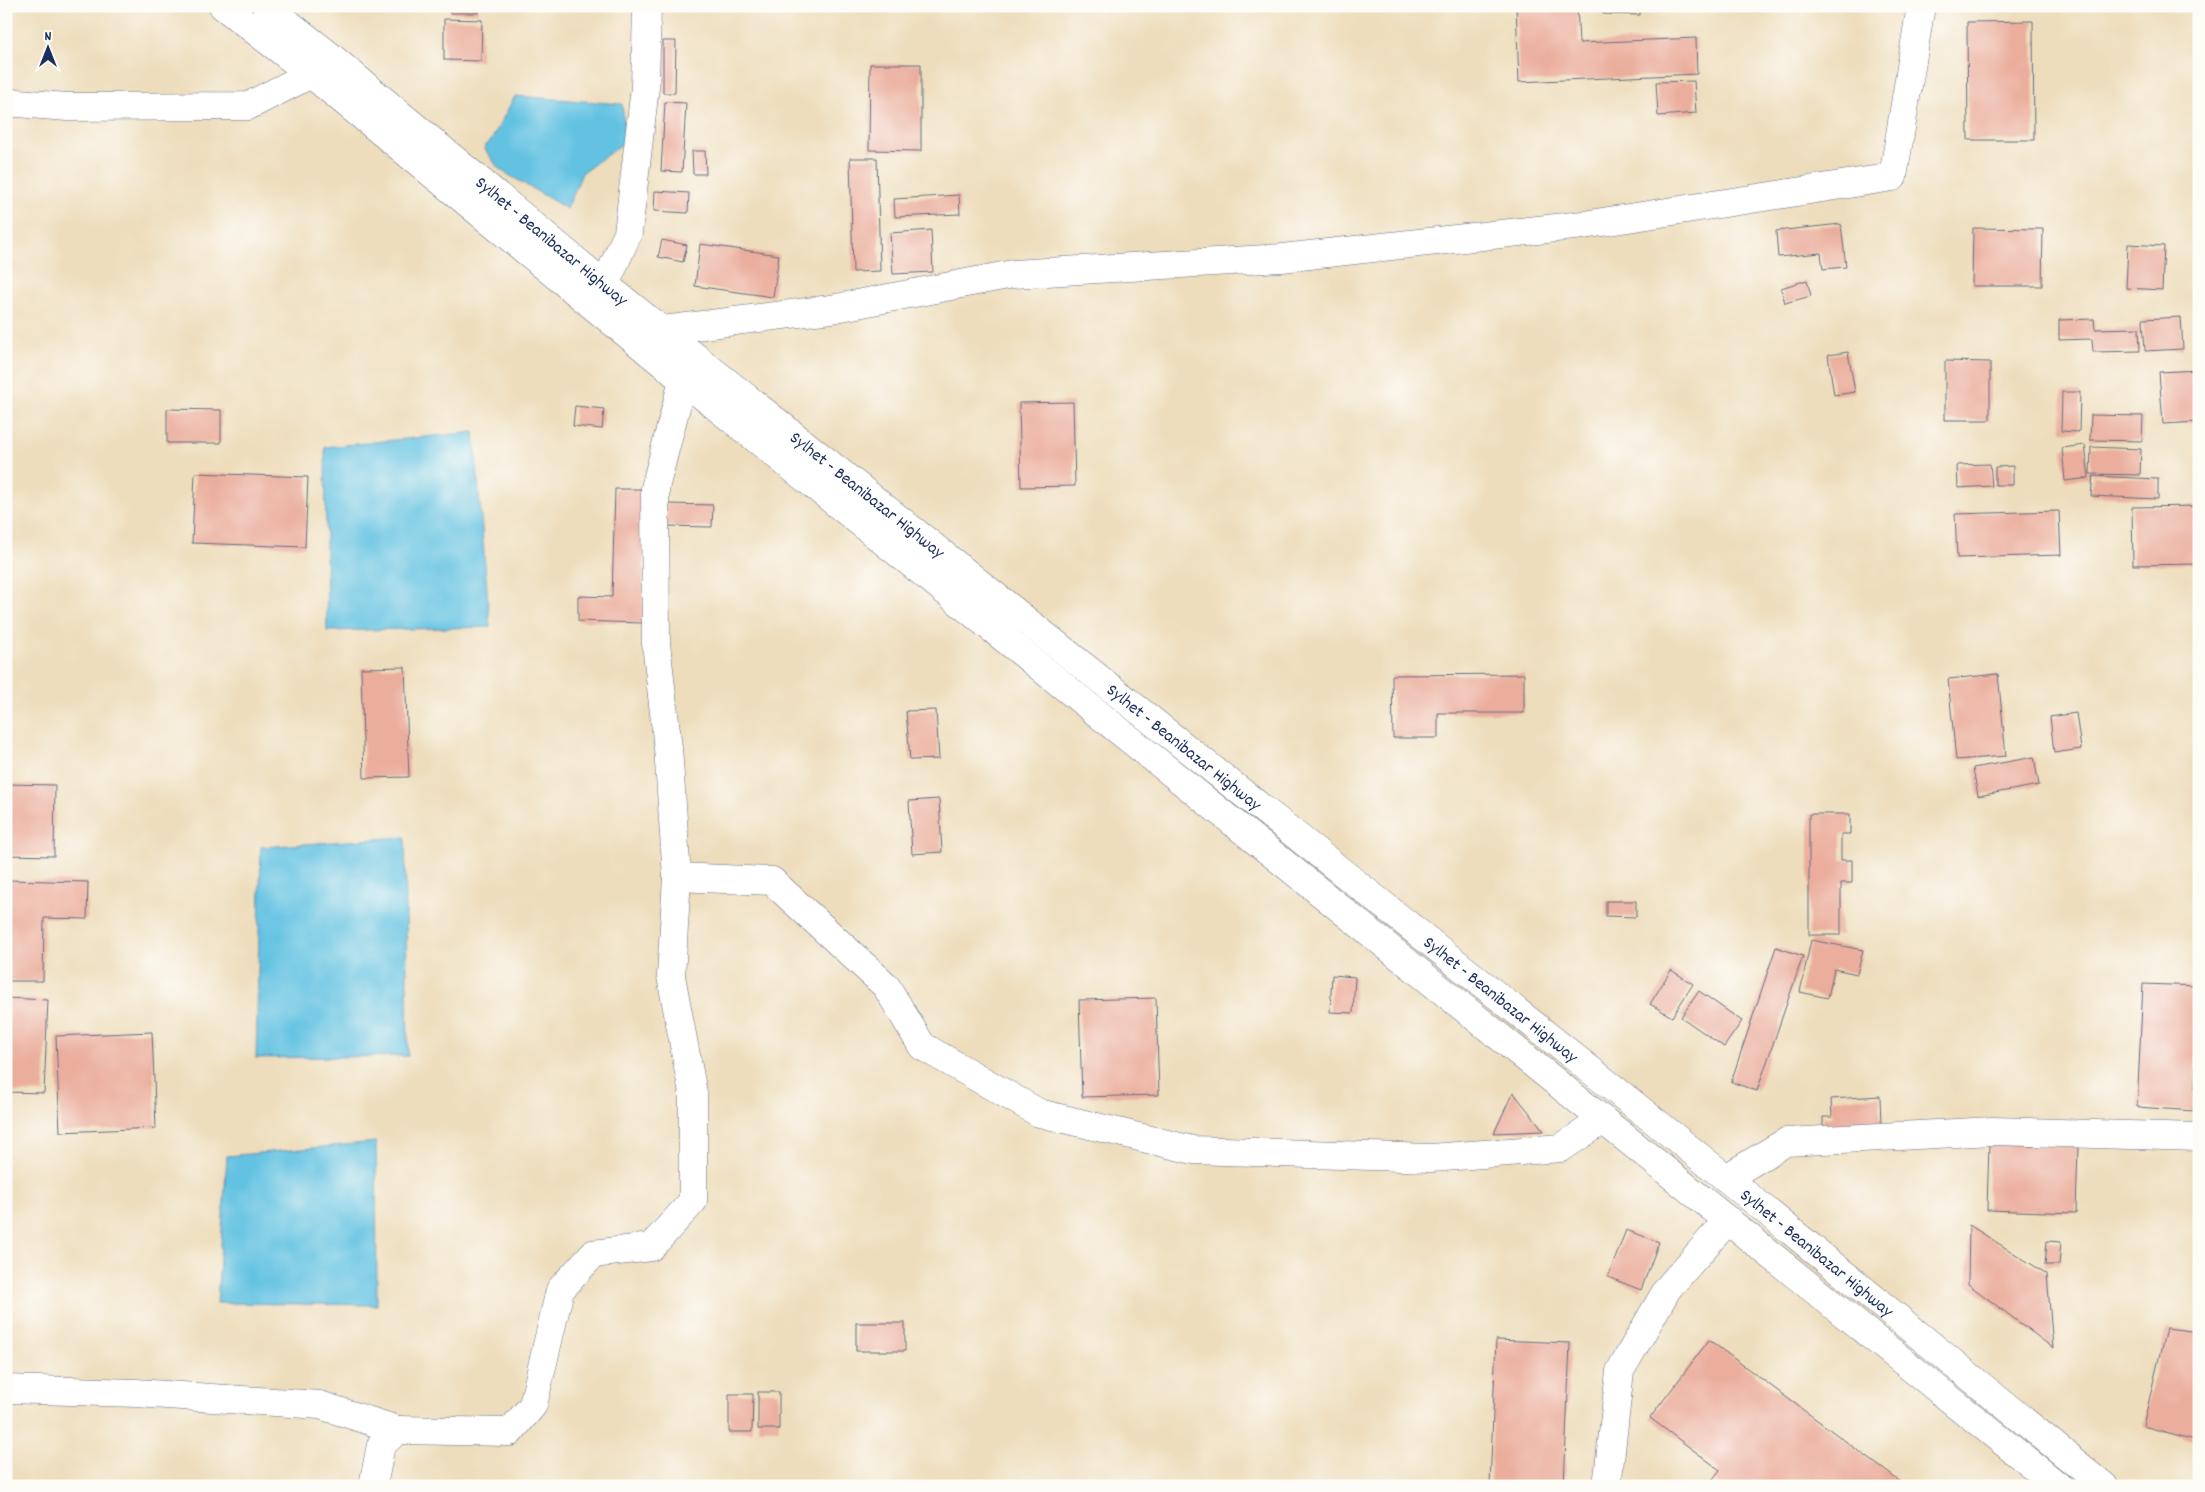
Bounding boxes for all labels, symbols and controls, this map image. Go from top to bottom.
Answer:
north arrow [22,22,72,72]
text: N [45,27,52,47]
street label: Sylhet - Beanibazar Highway [469,172,633,314]
street label: Sylhet - Beanibazar Highway [783,427,949,566]
street label: Sylhet - Beanibazar Highway [1100,679,1266,819]
street label: Sylhet - Beanibazar Highway [1417,931,1583,1071]
street label: Sylhet - Beanibazar Highway [1733,1184,1898,1325]

